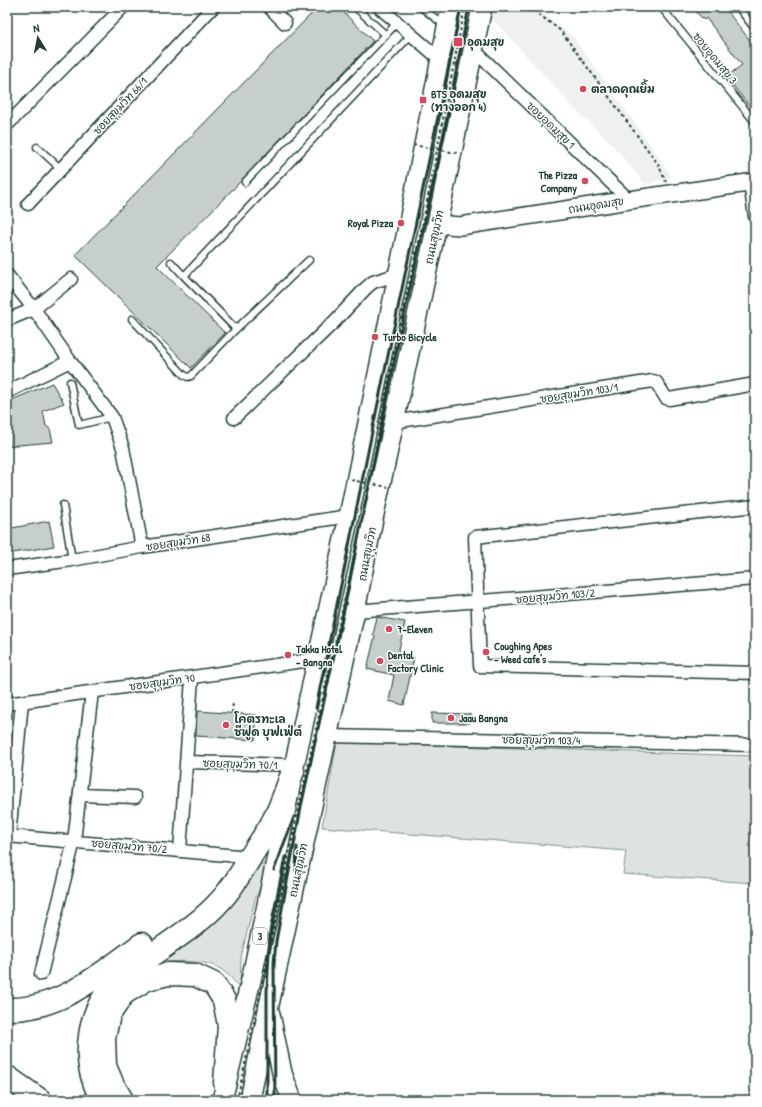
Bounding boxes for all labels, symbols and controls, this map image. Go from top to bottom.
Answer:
north arrow [18,18,58,58]
text: N [32,21,41,36]
street label: ซอยอุดมสุข 3 [688,29,740,88]
place label: อุดมสุข [467,35,504,51]
marker: อุดมสุข [452,36,464,48]
street label: ซอยสุขุมวิท 66/1 [90,74,152,139]
place label: ตลาดคุณยิ้ม [591,79,655,98]
marker: ตลาดคุณยิ้ม [578,84,588,94]
place label: BTS อุดมสุข (ทางออก 4) [431,87,487,114]
marker: BTS อุดมสุข (ทางออก 4) [418,95,428,105]
street label: ซอยอุดมสุข 1 [523,99,578,153]
place label: The Pizza Company [538,168,578,196]
marker: The Pizza Company [580,176,590,186]
street label: ถนนอุดมสุข [567,194,625,218]
street label: ถนนสุขุมวิท [421,209,449,266]
place label: Royal Pizza [348,216,394,231]
marker: Royal Pizza [396,218,406,228]
place label: Turbo Bicycle [382,330,437,345]
marker: Turbo Bicycle [370,332,380,342]
street label: ซอยสุขุมวิท 103/1 [539,380,619,408]
street label: ถนนสุขุมวิท [355,526,381,583]
street label: ซอยสุขุมวิท 68 [145,530,212,556]
street label: ซอยสุขุมวิท 103/2 [515,586,595,608]
place label: 7-Eleven [396,622,433,636]
marker: 7-Eleven [384,624,394,634]
place label: Coughing Apes - Weed cafe's [494,639,553,666]
place label: Takka Hotel - Bangna [295,642,343,670]
marker: Coughing Apes - Weed cafe's [481,647,491,657]
place label: Dental Factory Clinic [387,648,444,676]
marker: Takka Hotel - Bangna [283,650,293,660]
marker: Dental Factory Clinic [375,656,385,666]
street label: ซอยสุขุมวิท 70 [128,670,196,696]
place label: โคตรทะเล ซีฟูด บุฟเฟ่ต์ [234,711,302,741]
place label: Jaau Bangna [459,711,508,726]
marker: Jaau Bangna [446,713,456,723]
marker: โคตรทะเล ซีฟูด บุฟเฟ่ต์ [221,720,231,730]
street label: ซอยสุขุมวิท 103/4 [502,732,580,750]
street label: ซอยสุขุมวิท 70/1 [202,756,278,774]
street label: ซอยสุขุมวิท 70/2 [90,836,168,858]
street label: ถนนสุขุมวิท [285,842,313,899]
road number: 3 [253,928,267,944]

